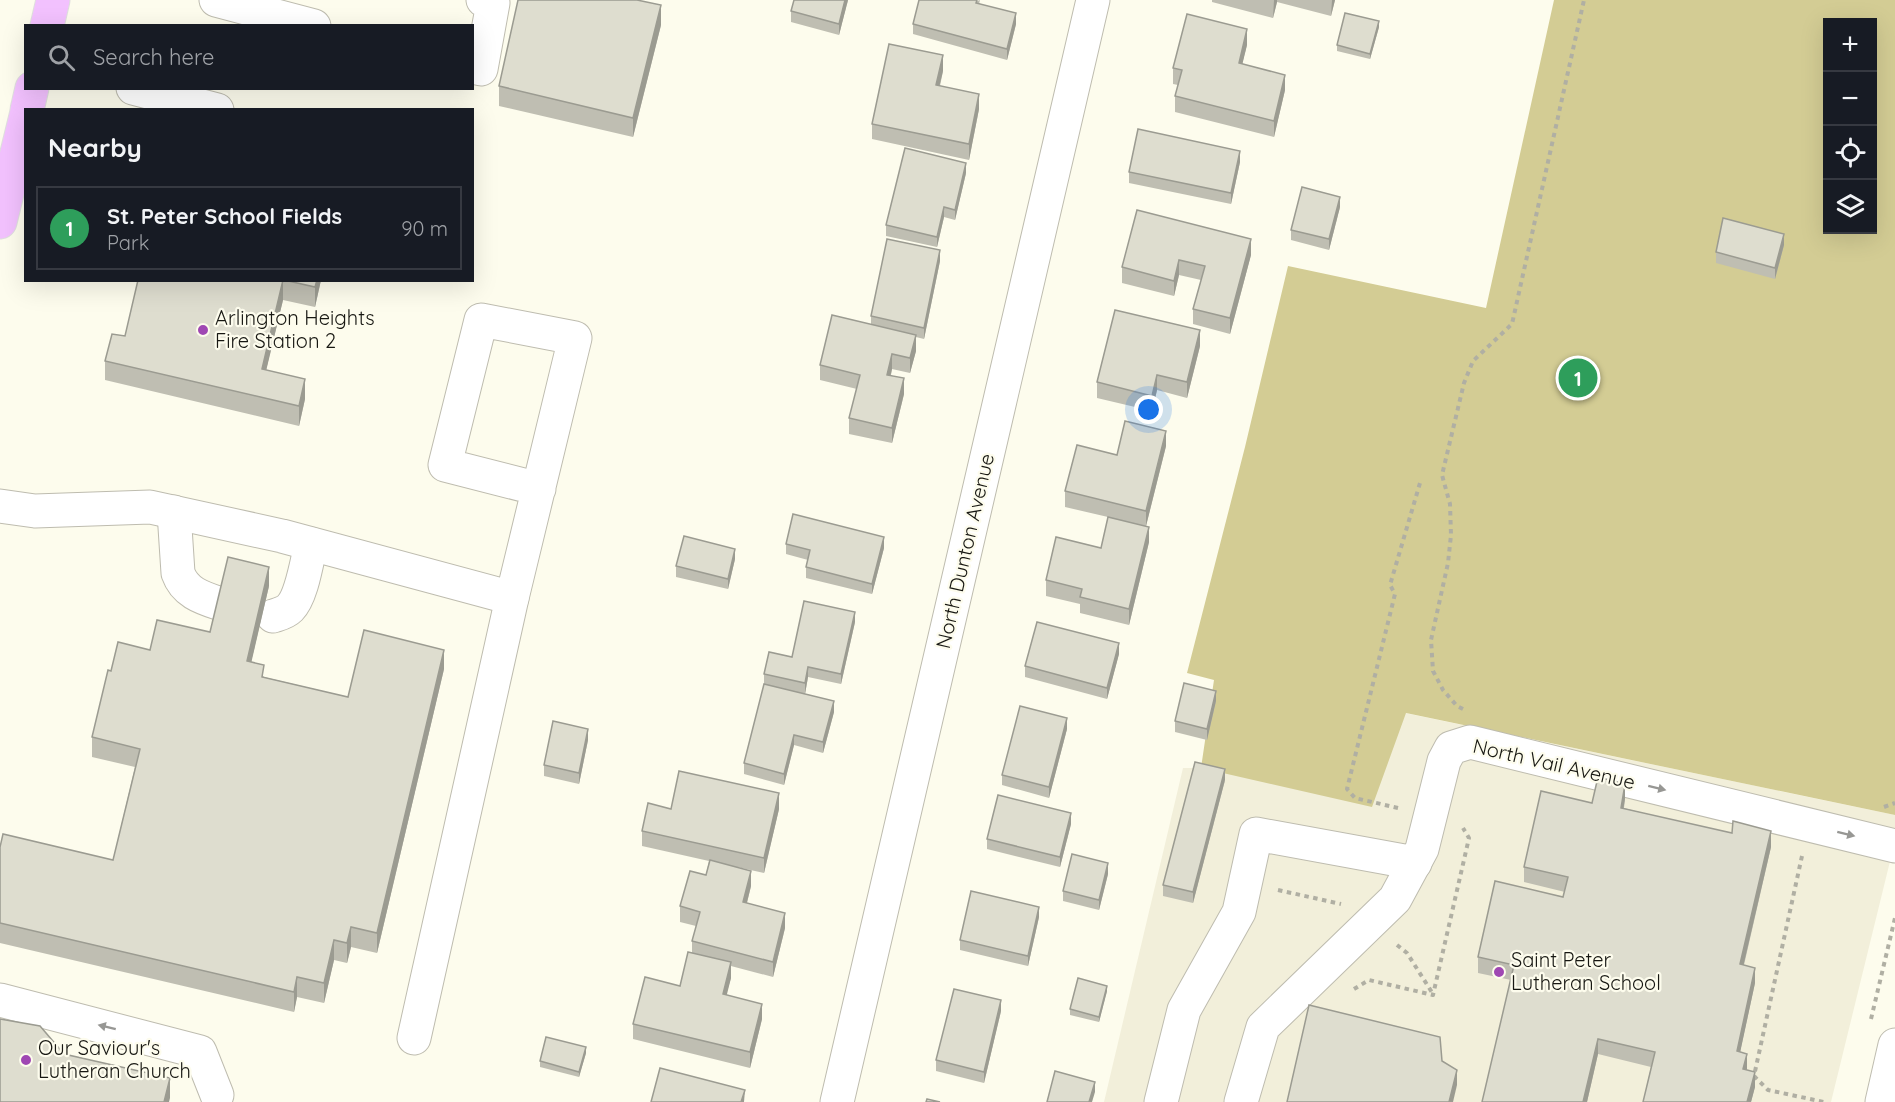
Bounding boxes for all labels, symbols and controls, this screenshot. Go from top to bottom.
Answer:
map controls [1823,18,1877,234]
button: + [1823,18,1877,72]
search box [24,24,474,90]
icon: search [45,41,78,74]
text: Search here [93,43,214,71]
button: − [1823,72,1877,126]
button: locate [1823,126,1877,180]
text: Nearby [48,131,142,164]
button: layers [1823,180,1877,234]
text: St. Peter School Fields [107,202,342,230]
text: 1 [66,216,73,241]
text: 90 m [401,216,448,241]
text: Park [107,230,149,255]
place label: Arlington Heights Fire Station 2 [215,305,375,353]
marker: Arlington Heights Fire Station 2 [196,323,210,337]
pin: 1 [1558,356,1598,400]
your location [1134,395,1163,424]
street label: North Dunton Avenue [930,451,999,651]
street label: North Vail Avenue [1471,733,1638,794]
one-way arrow [1647,783,1666,793]
one-way arrow [1837,829,1855,839]
place label: Saint Peter Lutheran School [1511,947,1661,995]
marker: Saint Peter Lutheran School [1492,965,1506,979]
one-way arrow [98,1022,117,1032]
place label: Our Saviour's Lutheran Church [38,1035,191,1083]
marker: Our Saviour's Lutheran Church [19,1053,33,1067]

